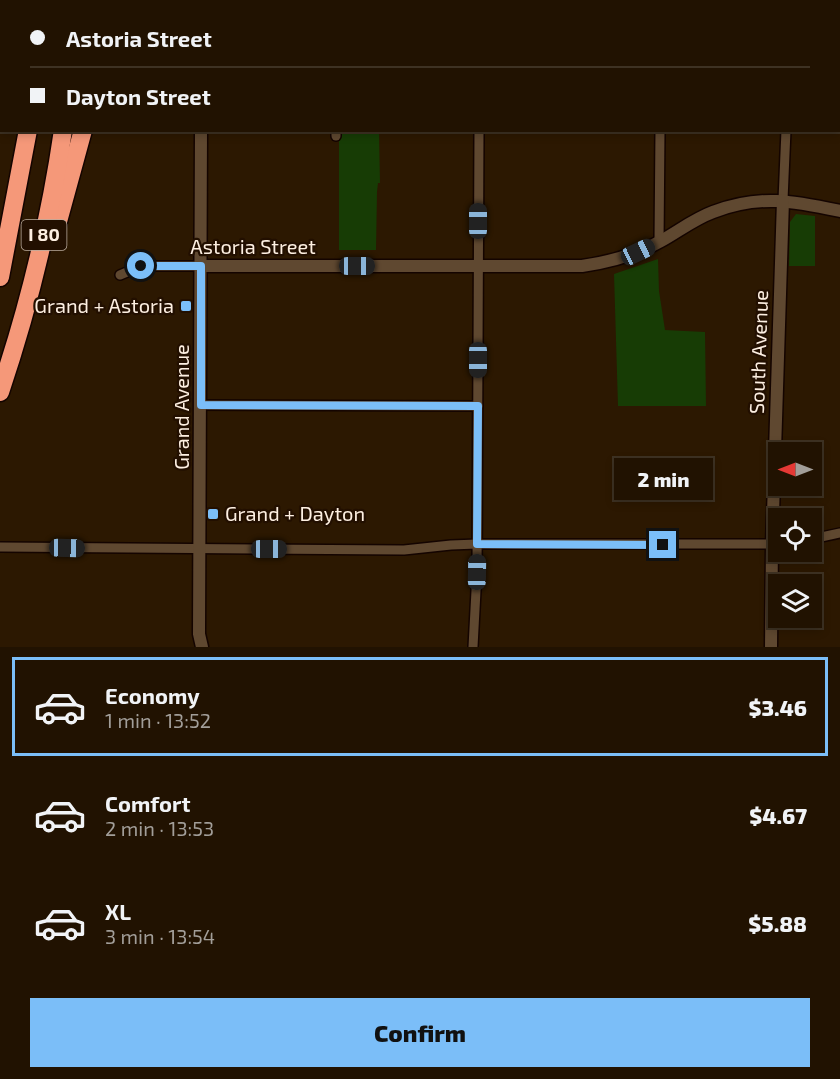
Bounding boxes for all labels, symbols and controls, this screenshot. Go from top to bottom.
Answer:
text: Astoria Street [66,25,212,51]
text: Dayton Street [66,83,211,109]
car [469,203,487,239]
road number: I 80 [22,220,66,250]
street label: Astoria Street [190,234,316,258]
car [618,236,658,268]
route start [127,252,154,279]
car [339,257,375,275]
street label: South Avenue [744,289,772,414]
place label: Grand + Astoria [34,293,174,317]
marker: Grand + Astoria [179,299,193,313]
car [469,342,487,378]
street label: Grand Avenue [169,344,193,470]
north arrow [768,442,822,496]
map controls [768,442,822,628]
callout: 2 min [614,458,712,500]
text: 2 min [638,467,689,491]
place label: Grand + Dayton [225,501,365,525]
marker: Grand + Dayton [206,507,220,521]
button: locate [768,508,822,562]
route end [649,531,676,558]
car [49,539,85,557]
car [251,540,287,558]
car [468,554,486,590]
button: layers [768,574,822,628]
icon: car [33,680,87,734]
text: Economy [105,682,200,708]
text: $3.46 [748,694,807,720]
text: 1 min · 13:52 [105,708,211,732]
icon: car [33,788,87,842]
text: Comfort [105,790,190,816]
text: $4.67 [749,802,807,828]
text: 2 min · 13:53 [105,816,214,840]
icon: car [33,896,87,950]
text: XL [105,898,131,924]
text: $5.88 [748,910,807,936]
text: 3 min · 13:54 [105,924,215,948]
button: Confirm [30,998,810,1067]

